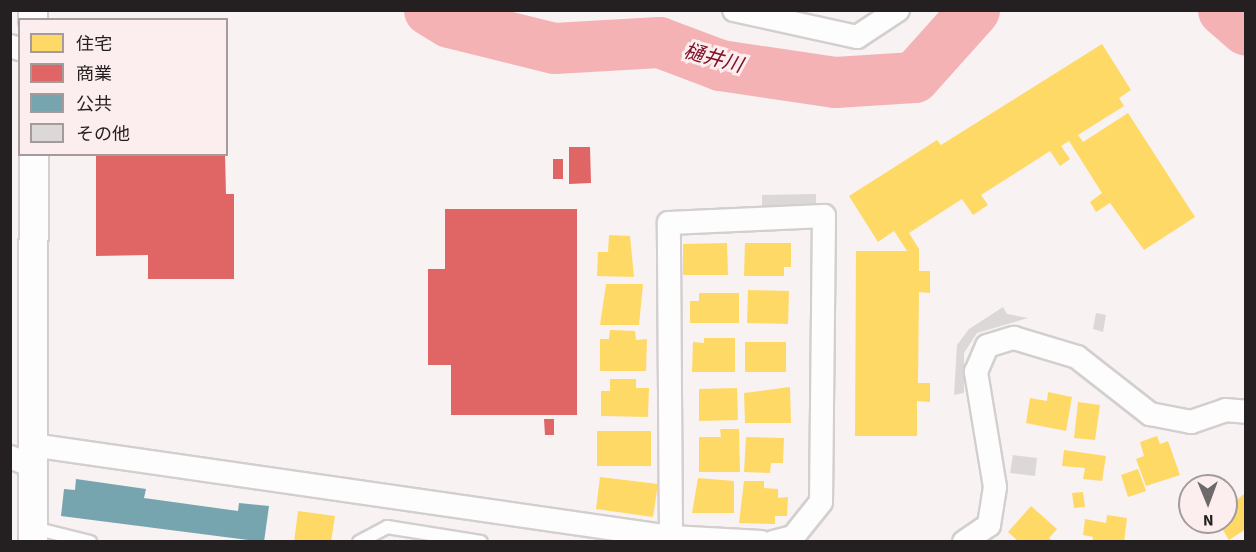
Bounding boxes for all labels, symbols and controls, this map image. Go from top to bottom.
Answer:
legend [18,18,228,156]
text: 住宅 [76,32,112,57]
water label: 樋井川 [681,40,745,78]
text: 商業 [76,62,112,87]
text: 公共 [76,92,112,117]
text: その他 [76,122,130,147]
north arrow [1178,474,1238,534]
text: N [1203,509,1214,531]

